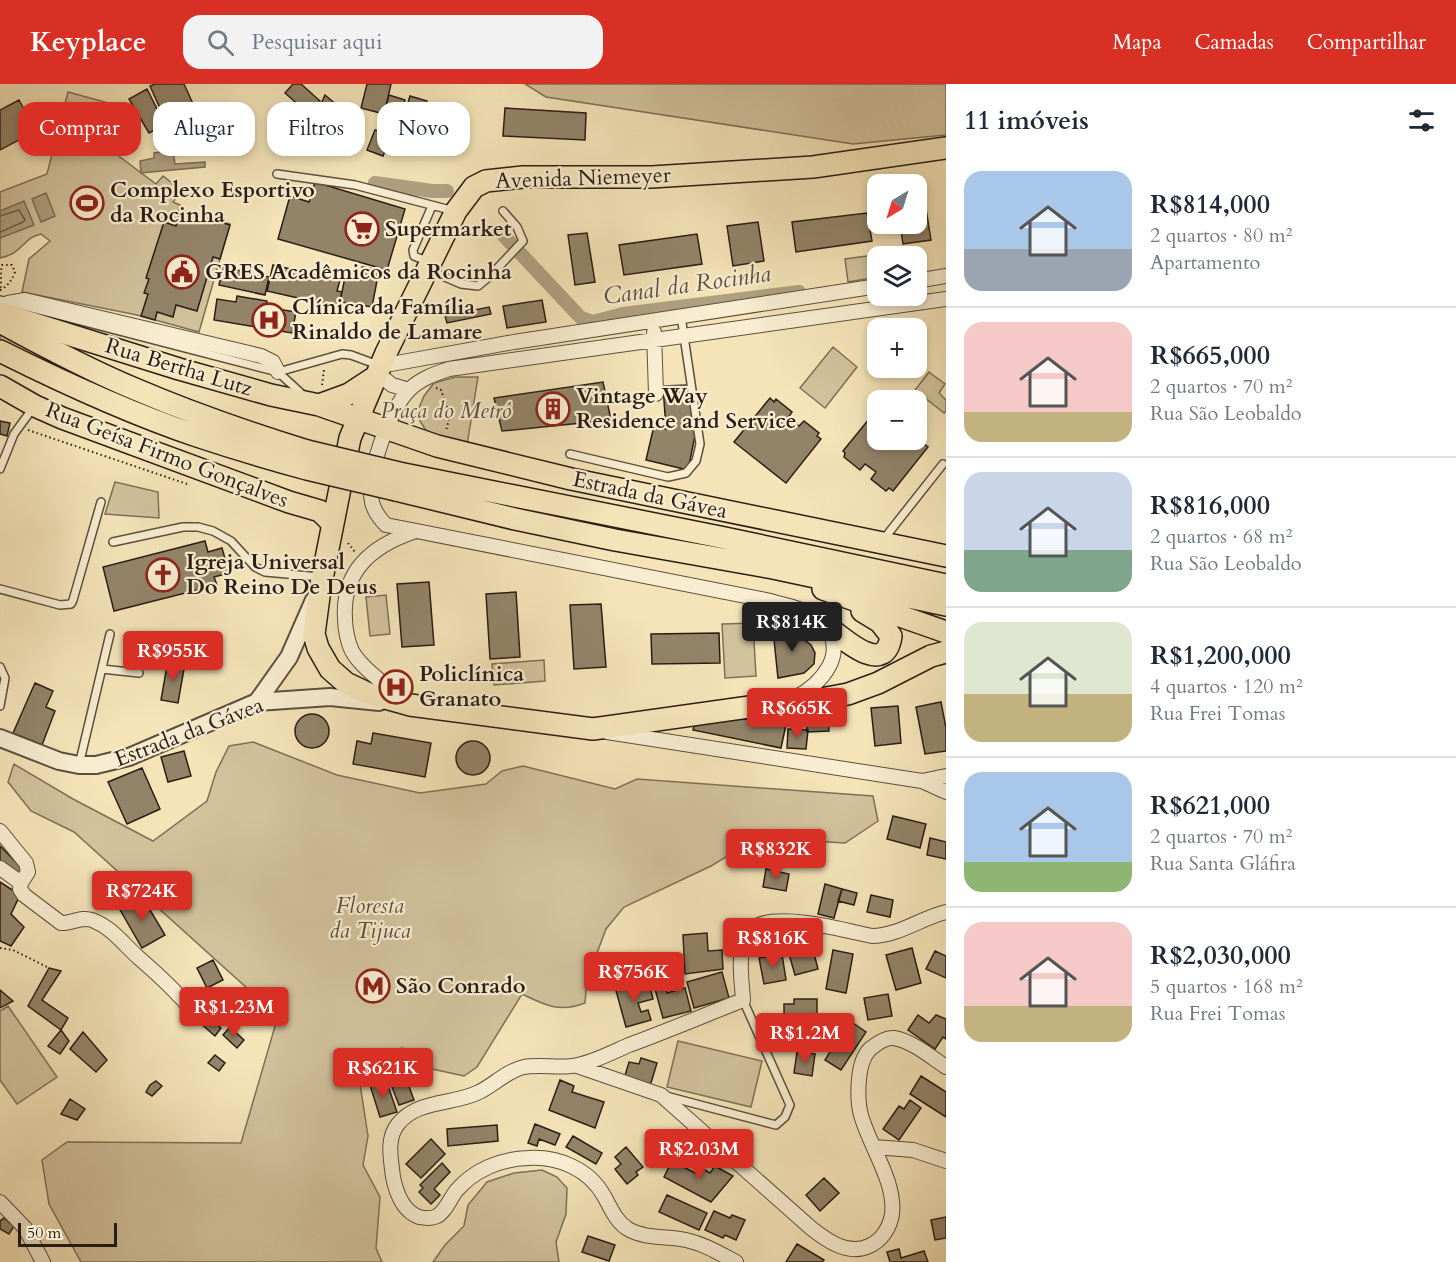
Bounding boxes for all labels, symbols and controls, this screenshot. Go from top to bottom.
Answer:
search box [183,15,603,69]
text: Keyplace [30,23,147,61]
icon: search [204,26,237,59]
text: Pesquisar aqui [252,27,382,57]
text: Mapa [1112,28,1162,57]
text: Camadas [1195,28,1274,57]
text: Compartilhar [1307,28,1426,57]
chip: Comprar [18,102,141,156]
chip: Alugar [153,102,255,156]
chip: Filtros [267,102,365,156]
chip: Novo [377,102,470,156]
text: 11 imóveis [964,103,1089,138]
icon: filters [1405,104,1438,137]
street label: Avenida Niemeyer [495,160,672,196]
north arrow [867,174,927,234]
map controls [867,174,927,450]
place label: Complexo Esportivo da Rocinha [110,175,315,230]
sports icon: Complexo Esportivo da Rocinha [69,185,105,221]
text: R$814,000 [1150,187,1270,222]
icon: home [1012,195,1084,267]
supermarket icon: Supermarket [344,211,380,247]
place label: Supermarket [385,214,512,244]
text: 2 quartos · 80 m² [1150,222,1292,249]
button: layers [867,246,927,306]
text: Apartamento [1150,249,1260,276]
public building icon: GRES Acadêmicos da Rocinha [164,254,200,290]
place label: GRES Acadêmicos da Rocinha [205,257,512,287]
water label: Canal da Rocinha [601,257,773,313]
place label: Clínica da Família Rinaldo de Lamare [292,292,483,347]
hospital icon: Clínica da Família Rinaldo de Lamare [251,302,287,338]
button: + [867,318,927,378]
street label: Rua Bertha Lutz [102,330,256,404]
text: R$665,000 [1150,338,1270,373]
icon: home [1012,346,1084,418]
text: 2 quartos · 70 m² [1150,373,1292,400]
place label: Vintage Way Residence and Service [576,381,797,436]
button: − [867,390,927,450]
building icon: Vintage Way Residence and Service [535,391,571,427]
street label: Rua Geísa Firmo Gonçalves [41,395,293,515]
park label: Praça do Metrô [380,396,512,426]
text: Rua São Leobaldo [1150,400,1302,427]
street label: Estrada da Gávea [570,464,730,526]
text: R$816,000 [1150,488,1270,523]
icon: home [1012,496,1084,568]
text: 2 quartos · 68 m² [1150,523,1292,550]
place label: Igreja Universal Do Reino De Deus [186,547,377,602]
text: Rua São Leobaldo [1150,550,1302,577]
church icon: Igreja Universal Do Reino De Deus [145,557,181,593]
pin: R$814K [743,602,841,653]
text: R$814K [756,608,828,635]
pin: R$955K [124,631,222,682]
text: R$955K [137,637,209,664]
text: R$1,200,000 [1150,638,1291,673]
icon: home [1012,646,1084,718]
place label: Policlínica Granato [419,659,524,714]
hospital icon: Policlínica Granato [378,669,414,705]
text: 4 quartos · 120 m² [1150,673,1303,700]
pin: R$665K [748,688,846,739]
street label: Estrada da Gávea [110,690,268,774]
text: R$665K [761,694,833,721]
text: Rua Frei Tomas [1150,700,1285,727]
text: R$621,000 [1150,788,1270,823]
icon: home [1012,796,1084,868]
text: 2 quartos · 70 m² [1150,823,1292,850]
pin: R$832K [727,829,825,880]
text: R$832K [740,835,812,862]
text: Rua Santa Gláfira [1150,850,1296,877]
pin: R$724K [93,871,191,922]
text: R$724K [106,877,178,904]
park label: Floresta da Tijuca [329,891,411,946]
pin: R$816K [724,918,822,969]
text: R$816K [737,924,809,951]
text: R$2,030,000 [1150,938,1291,973]
icon: home [1012,946,1084,1018]
pin: R$756K [585,952,683,1003]
text: R$756K [598,958,670,985]
metro station icon: São Conrado [355,968,391,1004]
place label: São Conrado [396,971,526,1001]
text: 5 quartos · 168 m² [1150,973,1303,1000]
pin: R$1.23M [179,987,289,1038]
text: R$1.23M [194,993,274,1020]
text: Rua Frei Tomas [1150,1000,1285,1027]
pin: R$1.2M [756,1013,854,1064]
text: R$1.2M [770,1019,840,1046]
pin: R$621K [334,1048,432,1099]
text: R$621K [347,1054,419,1081]
pin: R$2.03M [644,1129,754,1180]
text: R$2.03M [659,1135,739,1162]
scale bar [18,1220,117,1248]
text: 50 m [27,1222,61,1244]

